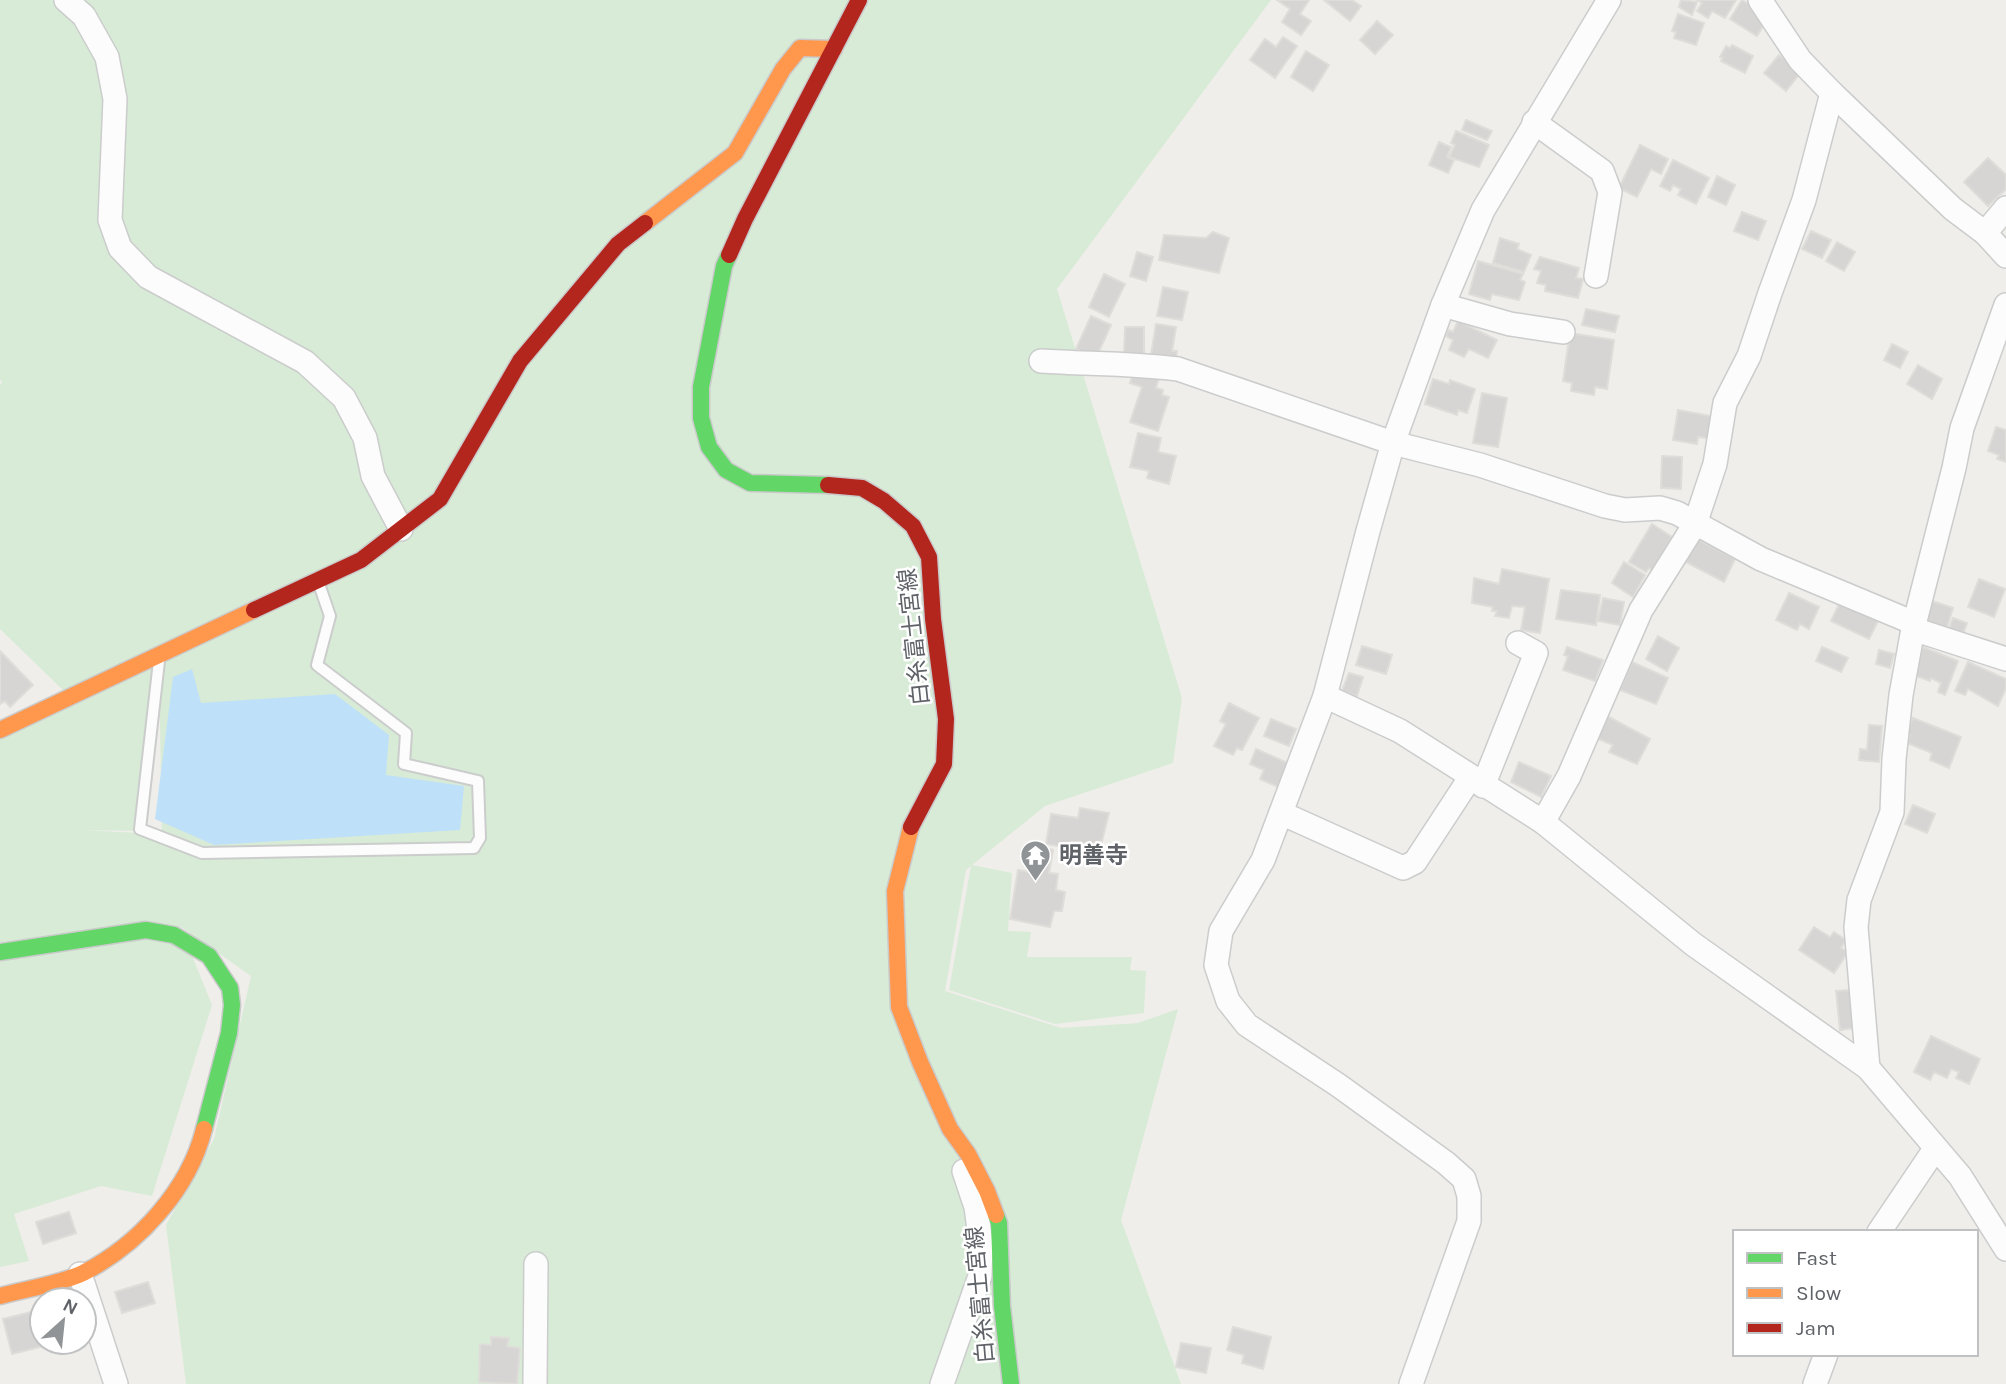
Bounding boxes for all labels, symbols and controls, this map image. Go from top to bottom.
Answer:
street label: 白糸富士宮線 [893,567,935,707]
temple icon: 明善寺 [1019,838,1053,882]
place label: 明善寺 [1059,842,1128,869]
street label: 白糸富士宮線 [961,1225,999,1365]
legend [1733,1230,1978,1356]
text: Fast [1796,1246,1837,1270]
text: Slow [1796,1281,1841,1305]
north arrow [28,1286,98,1356]
text: N [59,1294,81,1320]
text: Jam [1796,1316,1836,1340]

